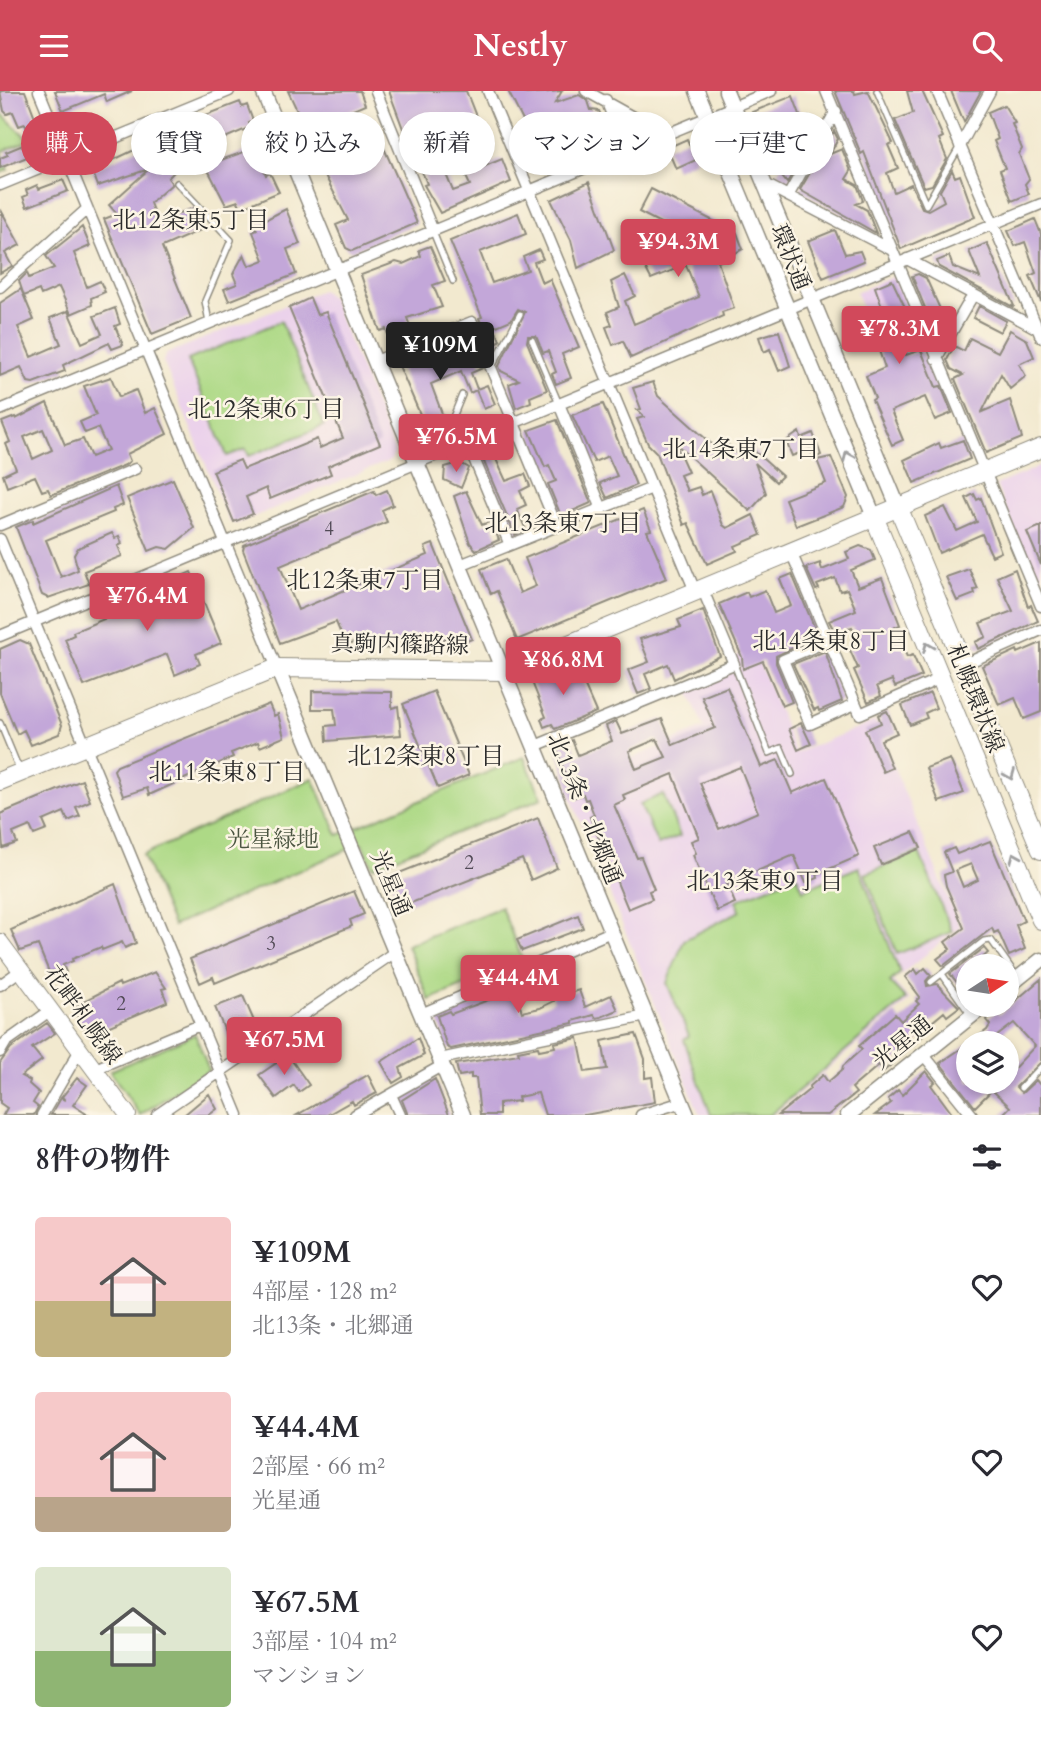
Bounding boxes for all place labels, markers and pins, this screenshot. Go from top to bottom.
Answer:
pin: ¥94.3M [621,219,735,279]
pin: ¥78.3M [842,307,956,366]
pin: ¥109M [391,323,489,382]
pin: ¥76.5M [399,415,513,474]
pin: ¥76.4M [90,573,204,633]
pin: ¥86.8M [506,637,620,697]
pin: ¥44.4M [461,955,575,1015]
pin: ¥67.5M [227,1017,341,1077]

